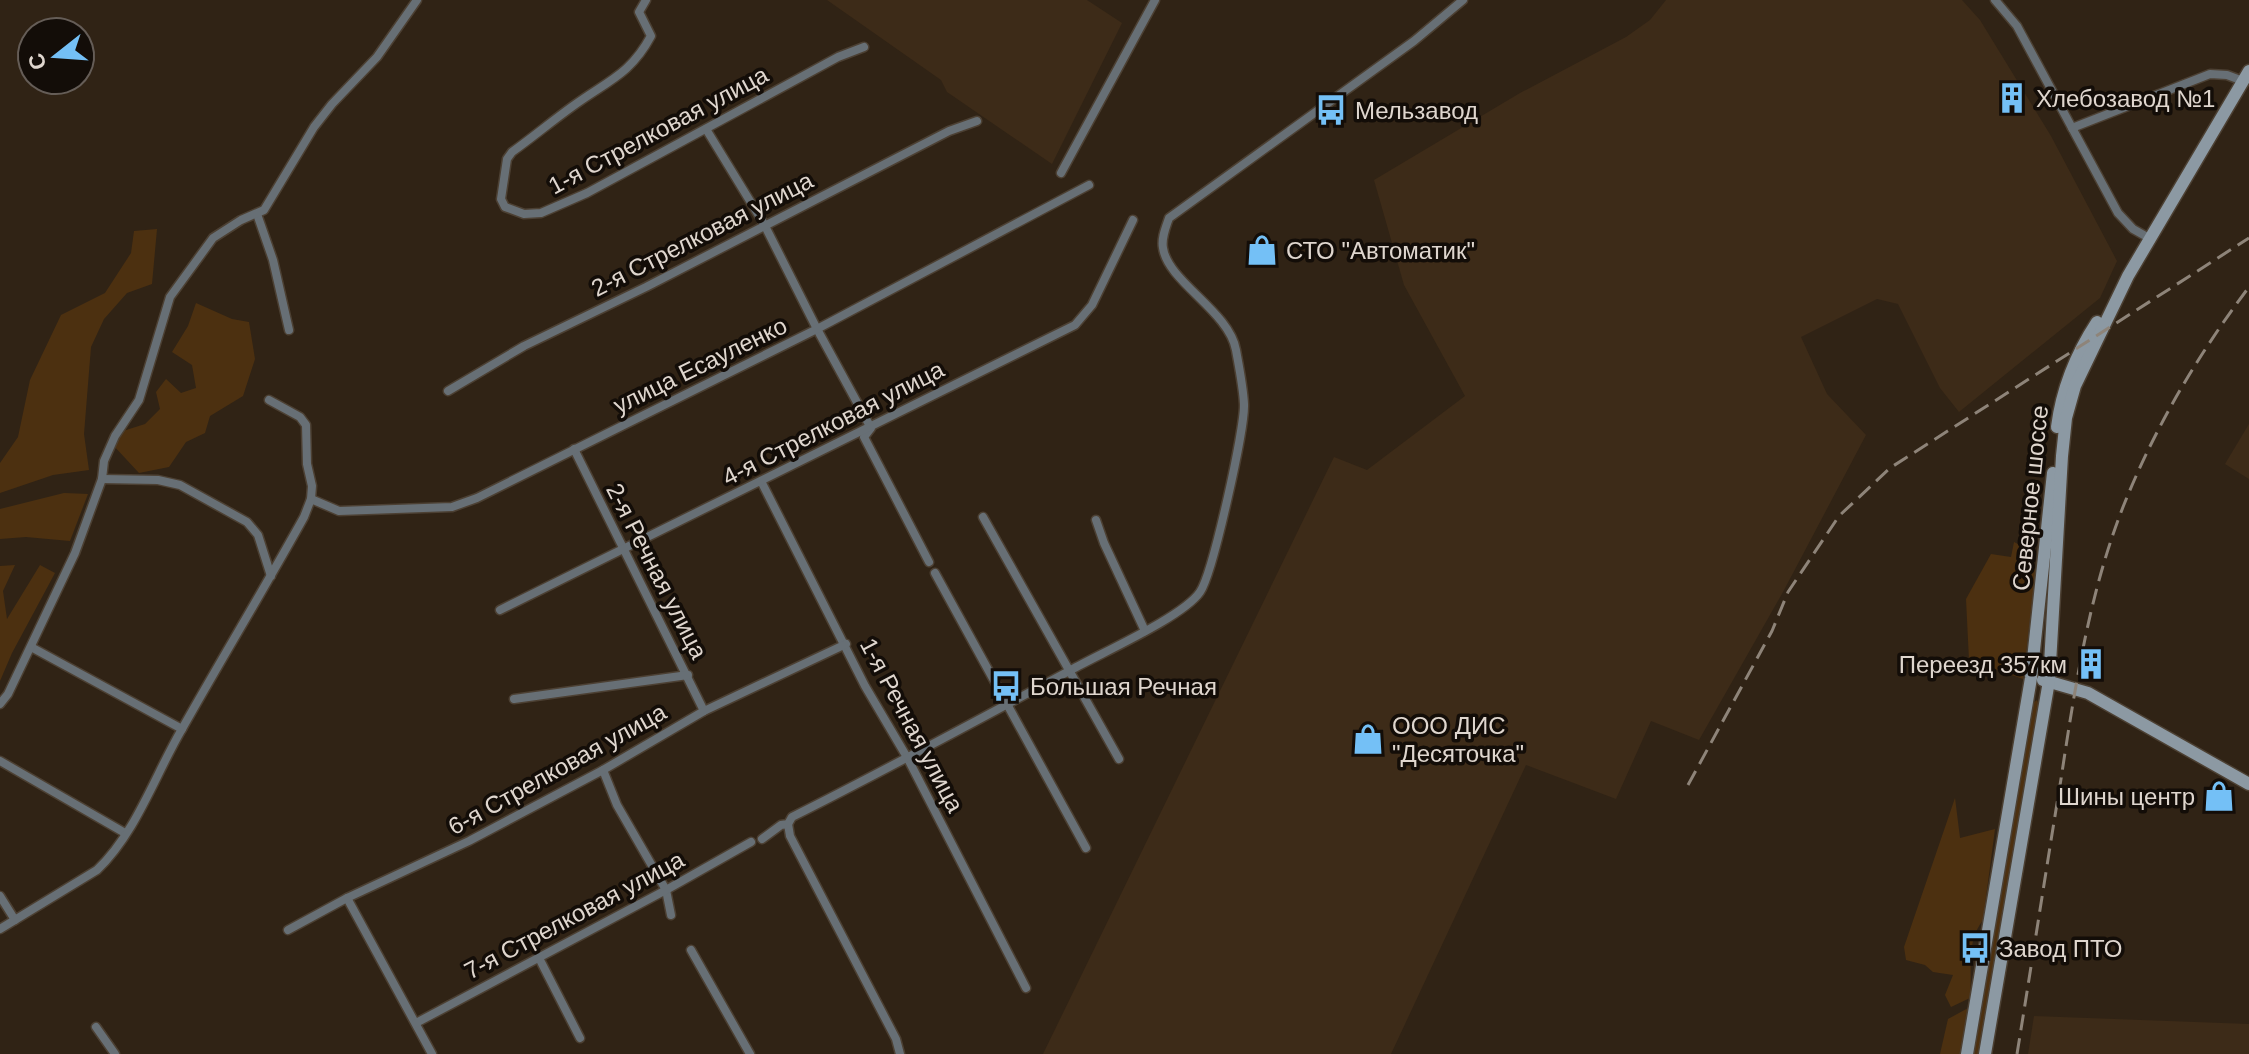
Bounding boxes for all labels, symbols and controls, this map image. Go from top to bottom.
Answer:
north arrow [16,16,96,96]
text: С [23,50,52,73]
street label: 1-я Стрелковая улица [544,60,773,199]
building icon: Хлебозавод №1 [1995,81,2029,115]
place label: Хлебозавод №1 [2036,85,2215,112]
bus stop icon: Мельзавод [1314,93,1348,127]
place label: Мельзавод [1355,97,1478,124]
street label: 2-я Стрелковая улица [587,166,818,302]
shop icon: СТО "Автоматик" [1245,233,1279,267]
place label: СТО "Автоматик" [1286,237,1475,264]
street label: улица Есауленко [609,311,791,419]
street label: 4-я Стрелковая улица [718,355,949,491]
street label: Северное шоссе [2007,404,2053,592]
street label: 2-я Речная улица [601,479,713,664]
street label: 1-я Речная улица [855,633,970,817]
building icon: Переезд 357км [2074,647,2108,681]
place label: Переезд 357км [1899,651,2067,678]
bus stop icon: Большая Речная [989,669,1023,703]
place label: Большая Речная [1030,673,1217,700]
street label: 6-я Стрелковая улица [443,698,671,840]
place label: ООО ДИС "Десяточка" [1392,712,1524,767]
shop icon: ООО ДИС "Десяточка" [1351,722,1385,756]
shop icon: Шины центр [2202,779,2236,813]
place label: Шины центр [2058,783,2195,810]
street label: 7-я Стрелковая улица [460,845,689,984]
bus stop icon: Завод ПТО [1958,931,1992,965]
place label: Завод ПТО [1999,935,2122,962]

